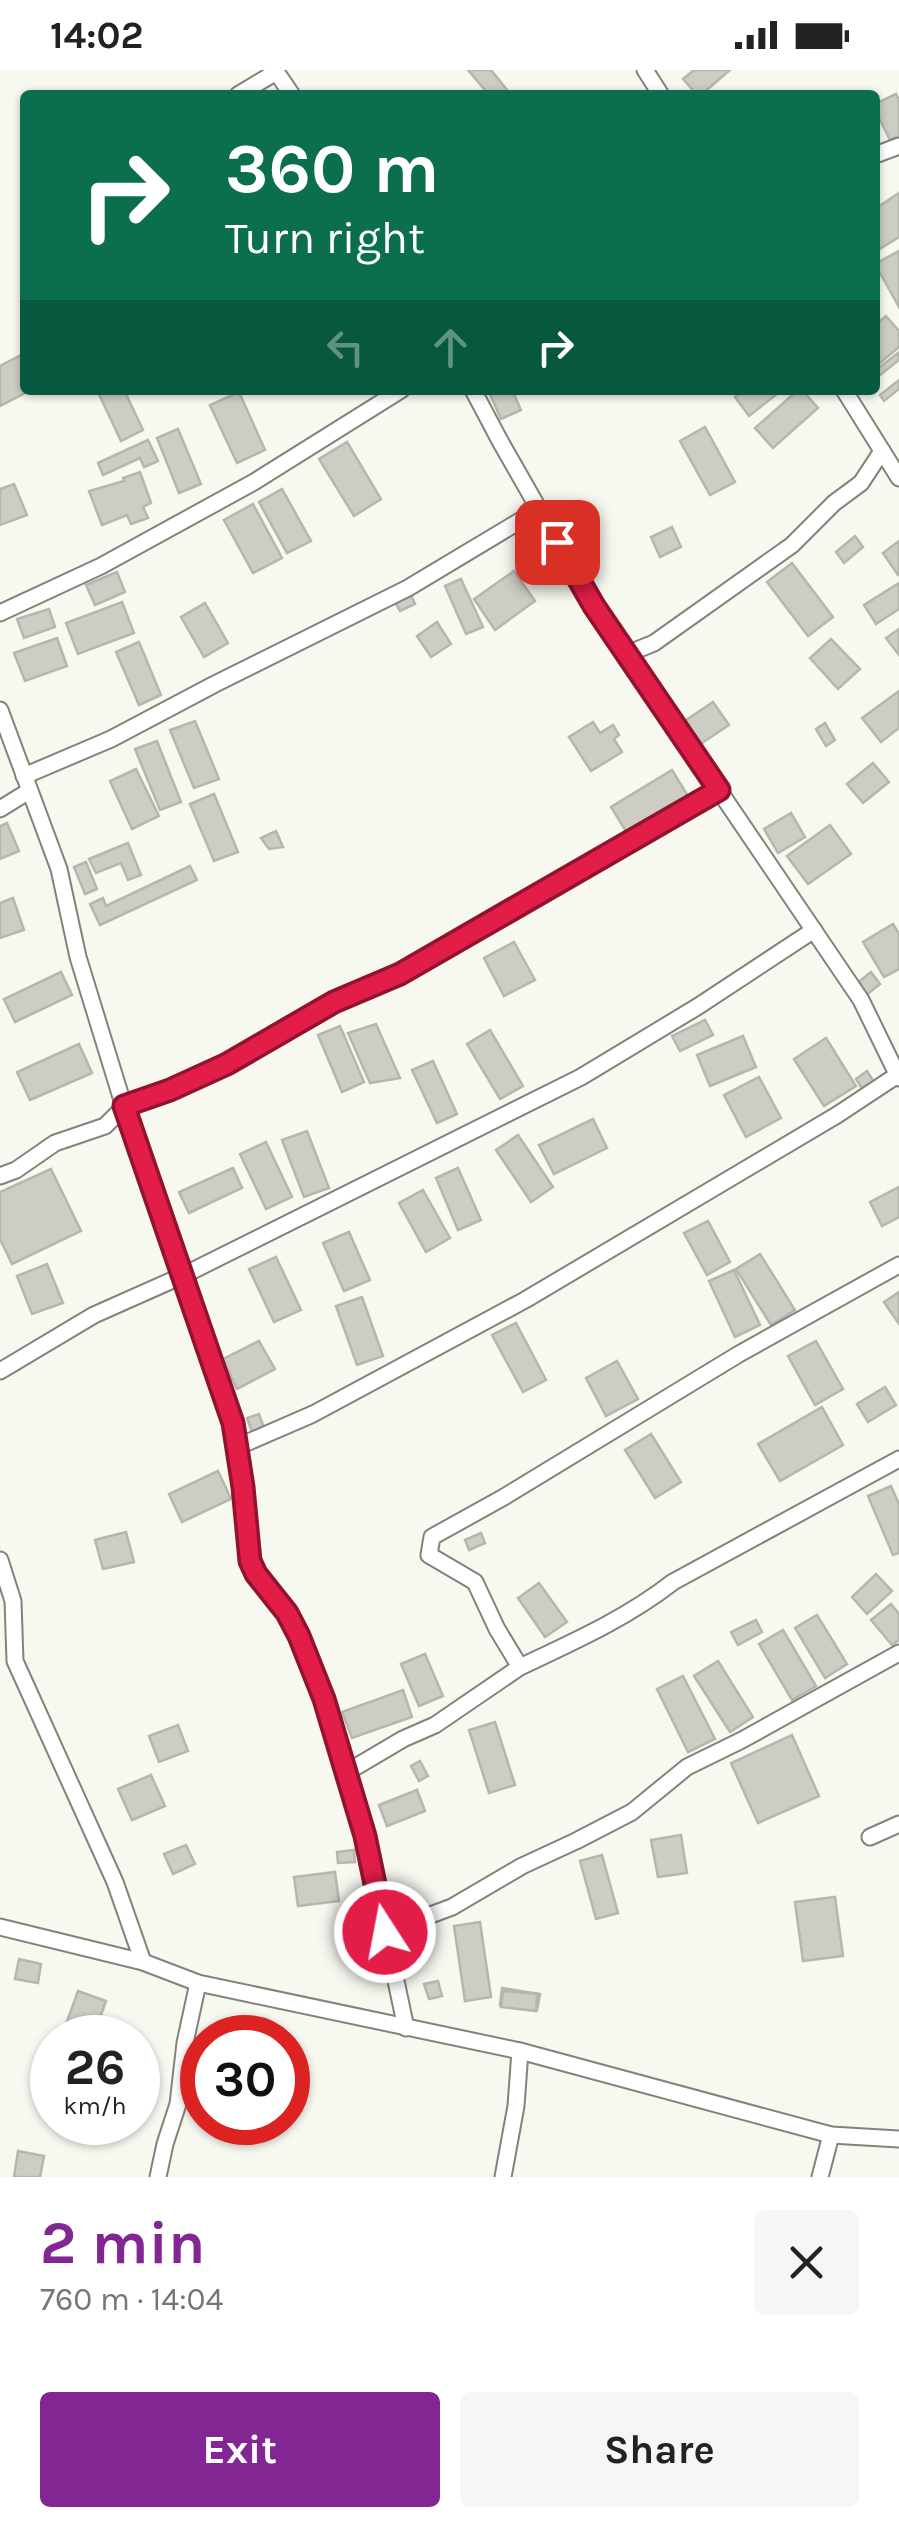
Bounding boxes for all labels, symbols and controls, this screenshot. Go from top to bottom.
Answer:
text: 14:02 [50,13,143,58]
text: 360 m [225,128,439,210]
icon: right [60,130,190,260]
text: Turn right [225,212,425,264]
icon: left [318,320,373,375]
icon: ahead [423,320,478,375]
icon: right [528,320,583,375]
pin [515,500,600,585]
icon: arrive [530,515,585,570]
position arrow [333,1880,437,1984]
speed limit sign: 30 [180,2015,310,2145]
text: 26 [65,2038,125,2097]
text: km/h [63,2091,127,2120]
text: 2 min [40,2208,205,2278]
button: close [754,2210,859,2315]
text: 760 m · 14:04 [40,2281,223,2318]
button: Exit [40,2392,440,2507]
button: Share [460,2392,859,2507]

